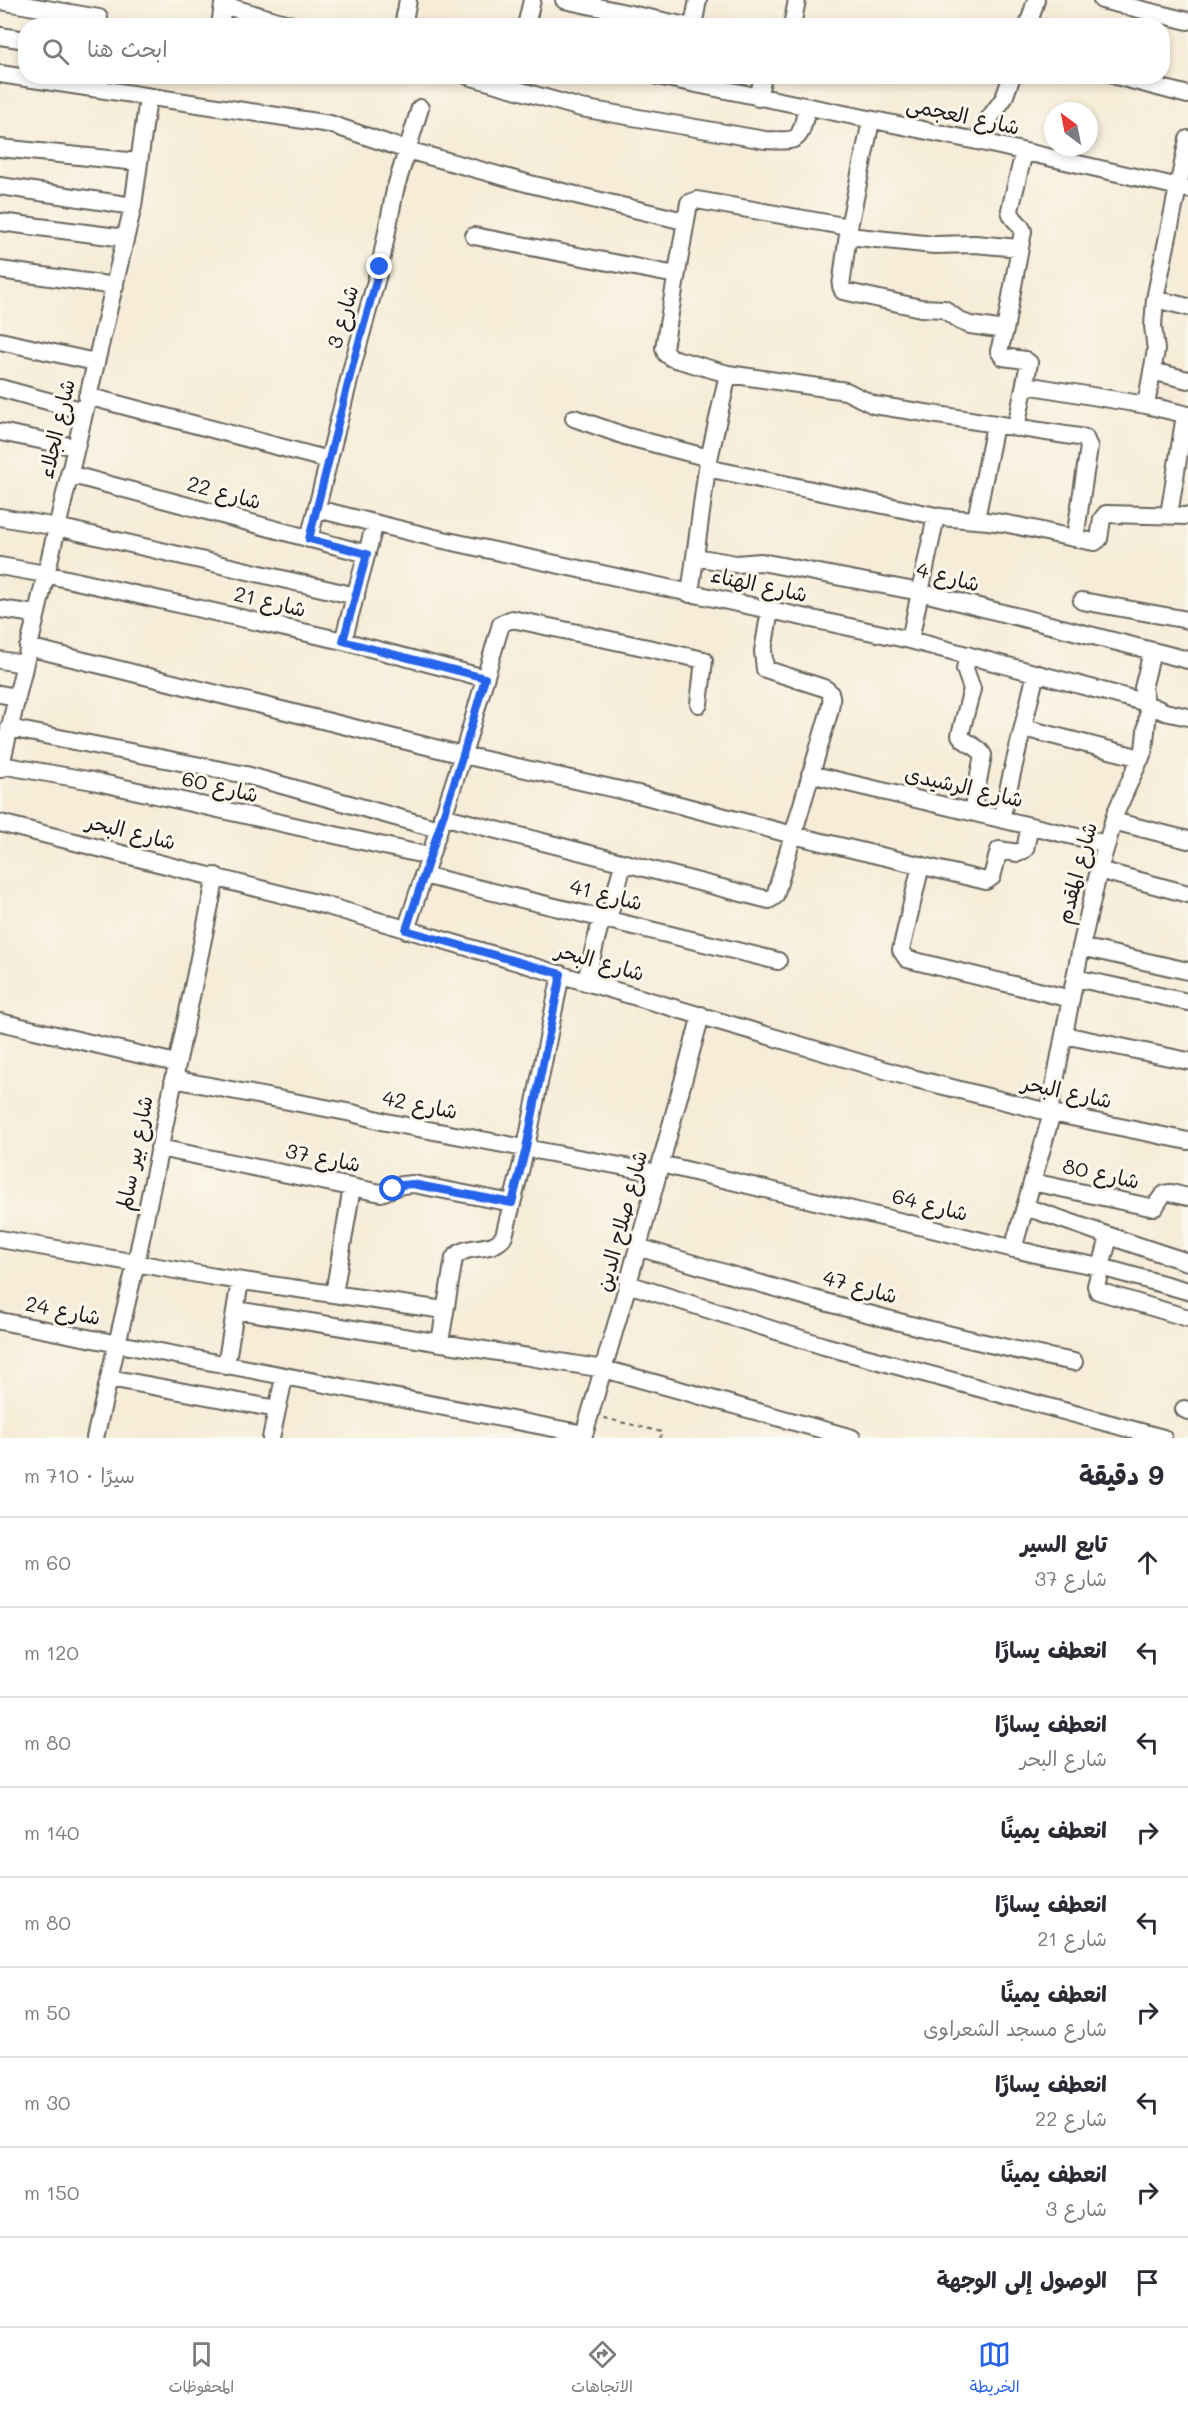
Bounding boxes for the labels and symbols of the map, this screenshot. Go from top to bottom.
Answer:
street label: شارع العجمى [904,89,1022,143]
north arrow [1044,102,1098,156]
route end [366,253,392,279]
street label: شارع 3 [320,282,366,352]
street label: شارع الجلاء [31,376,83,482]
street label: شارع 22 [184,469,264,517]
street label: شارع 4 [913,555,983,599]
street label: شارع الهناء [708,560,810,610]
street label: شارع 21 [231,579,309,625]
street label: شارع الرشيدى [902,759,1026,815]
street label: شارع 60 [179,764,261,810]
street label: شارع البحر [81,806,179,858]
street label: شارع المقدم [1049,819,1106,927]
street label: شارع 41 [567,872,645,918]
street label: شارع البحر [550,934,648,989]
street label: شارع البحر [1017,1067,1115,1116]
street label: شارع 42 [380,1083,460,1127]
street label: شارع بير سالم [109,1093,162,1213]
street label: شارع 37 [283,1136,363,1180]
street label: شارع صلاح الدين [589,1147,655,1295]
street label: شارع 80 [1060,1151,1142,1197]
route start [379,1175,405,1201]
street label: شارع 64 [889,1181,971,1229]
street label: شارع 47 [819,1263,901,1311]
street label: شارع 24 [23,1289,103,1333]

